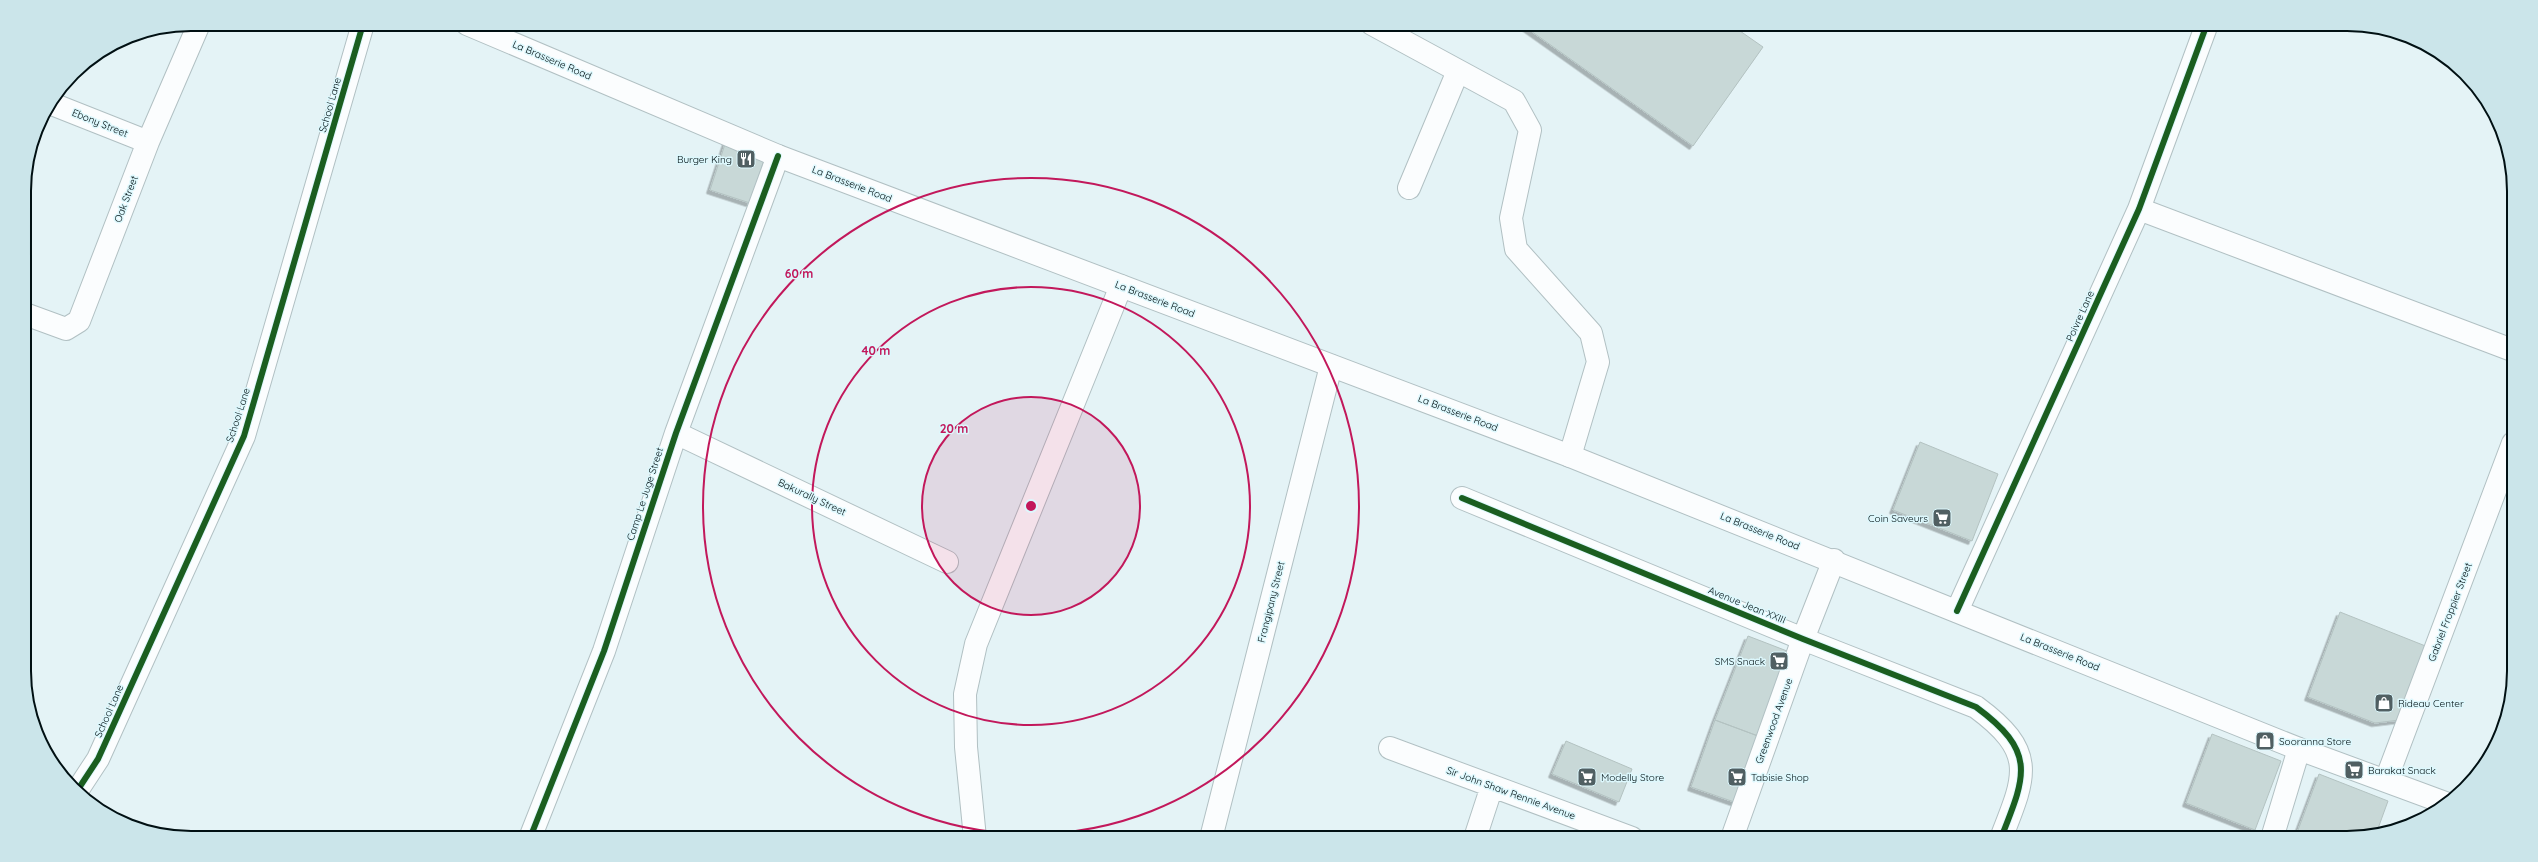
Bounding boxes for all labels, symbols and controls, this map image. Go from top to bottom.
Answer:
street label: La Brasserie Road [511,37,593,83]
street label: School Lane [316,76,344,134]
street label: Ebony Street [70,106,130,140]
restaurant icon: Burger King [735,148,757,170]
place label: Burger King [677,153,732,166]
street label: La Brasserie Road [810,163,894,205]
street label: Oak Street [111,173,141,224]
text: 60 m [785,266,813,281]
street label: La Brasserie Road [1113,278,1197,320]
street label: Poivre Lane [2063,288,2097,343]
text: 40 m [862,343,890,358]
street label: School Lane [223,386,253,444]
street label: La Brasserie Road [1416,392,1500,434]
text: 20 m [940,421,968,436]
street label: Camp Le Juge Street [624,445,666,542]
street label: Bakurally Street [776,476,849,519]
centre of rings [1024,499,1038,513]
supermarket icon: Coin Saveurs [1931,507,1953,529]
street label: La Brasserie Road [1718,509,1802,553]
place label: Coin Saveurs [1868,512,1928,525]
street label: Frangipany Street [1255,560,1288,644]
street label: Gabriel Froppier Street [2425,560,2475,663]
street label: Avenue Jean XXIII [1706,584,1788,626]
street label: La Brasserie Road [2018,630,2102,674]
supermarket icon: SMS Snack [1768,650,1790,672]
place label: SMS Snack [1715,655,1765,668]
street label: Greenwood Avenue [1752,676,1796,766]
street label: School Lane [92,682,127,739]
shop icon: Rideau Center [2373,692,2395,714]
place label: Rideau Center [2398,697,2464,710]
shop icon: Sooranna Store [2254,730,2276,752]
place label: Sooranna Store [2279,735,2351,748]
supermarket icon: Barakat Snack [2343,759,2365,781]
street label: Sir John Shaw Rennie Avenue [1445,764,1578,823]
place label: Barakat Snack [2368,764,2436,777]
supermarket icon: Modelly Store [1576,766,1598,788]
supermarket icon: Tabisie Shop [1726,766,1748,788]
place label: Modelly Store [1601,771,1665,784]
place label: Tabisie Shop [1751,771,1809,784]

